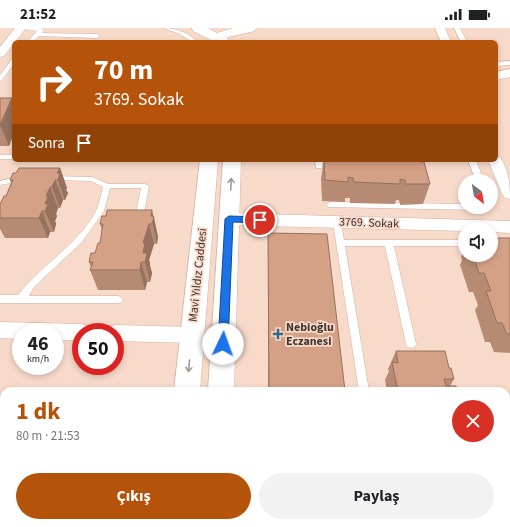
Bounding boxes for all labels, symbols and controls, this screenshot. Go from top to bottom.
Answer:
text: 21:52 [20,4,56,25]
text: 70 m [94,50,153,90]
icon: right [28,56,80,108]
text: 3769. Sokak [94,87,184,112]
icon: arrive [73,132,95,154]
text: Sonra [28,133,65,154]
north arrow [458,174,498,214]
map controls [458,174,498,262]
one-way arrow [227,178,234,191]
pin [243,203,277,237]
icon: arrive [249,209,271,231]
street label: 3769. Sokak [339,213,399,233]
button: sound [458,222,498,262]
street label: Mavi Yıldız Caddesi [185,227,211,323]
place label: Nebioğlu Eczanesi [286,319,334,350]
speed limit sign: 50 [72,323,124,375]
position arrow [202,323,244,365]
marker: Nebioğlu Eczanesi [273,329,283,339]
text: 46 [27,330,49,358]
text: km/h [27,352,49,366]
one-way arrow [186,359,193,372]
text: 1 dk [16,394,60,429]
button: close [452,400,494,442]
text: 80 m · 21:53 [16,427,80,445]
button: Çıkış [16,473,251,519]
button: Paylaş [259,473,494,519]

